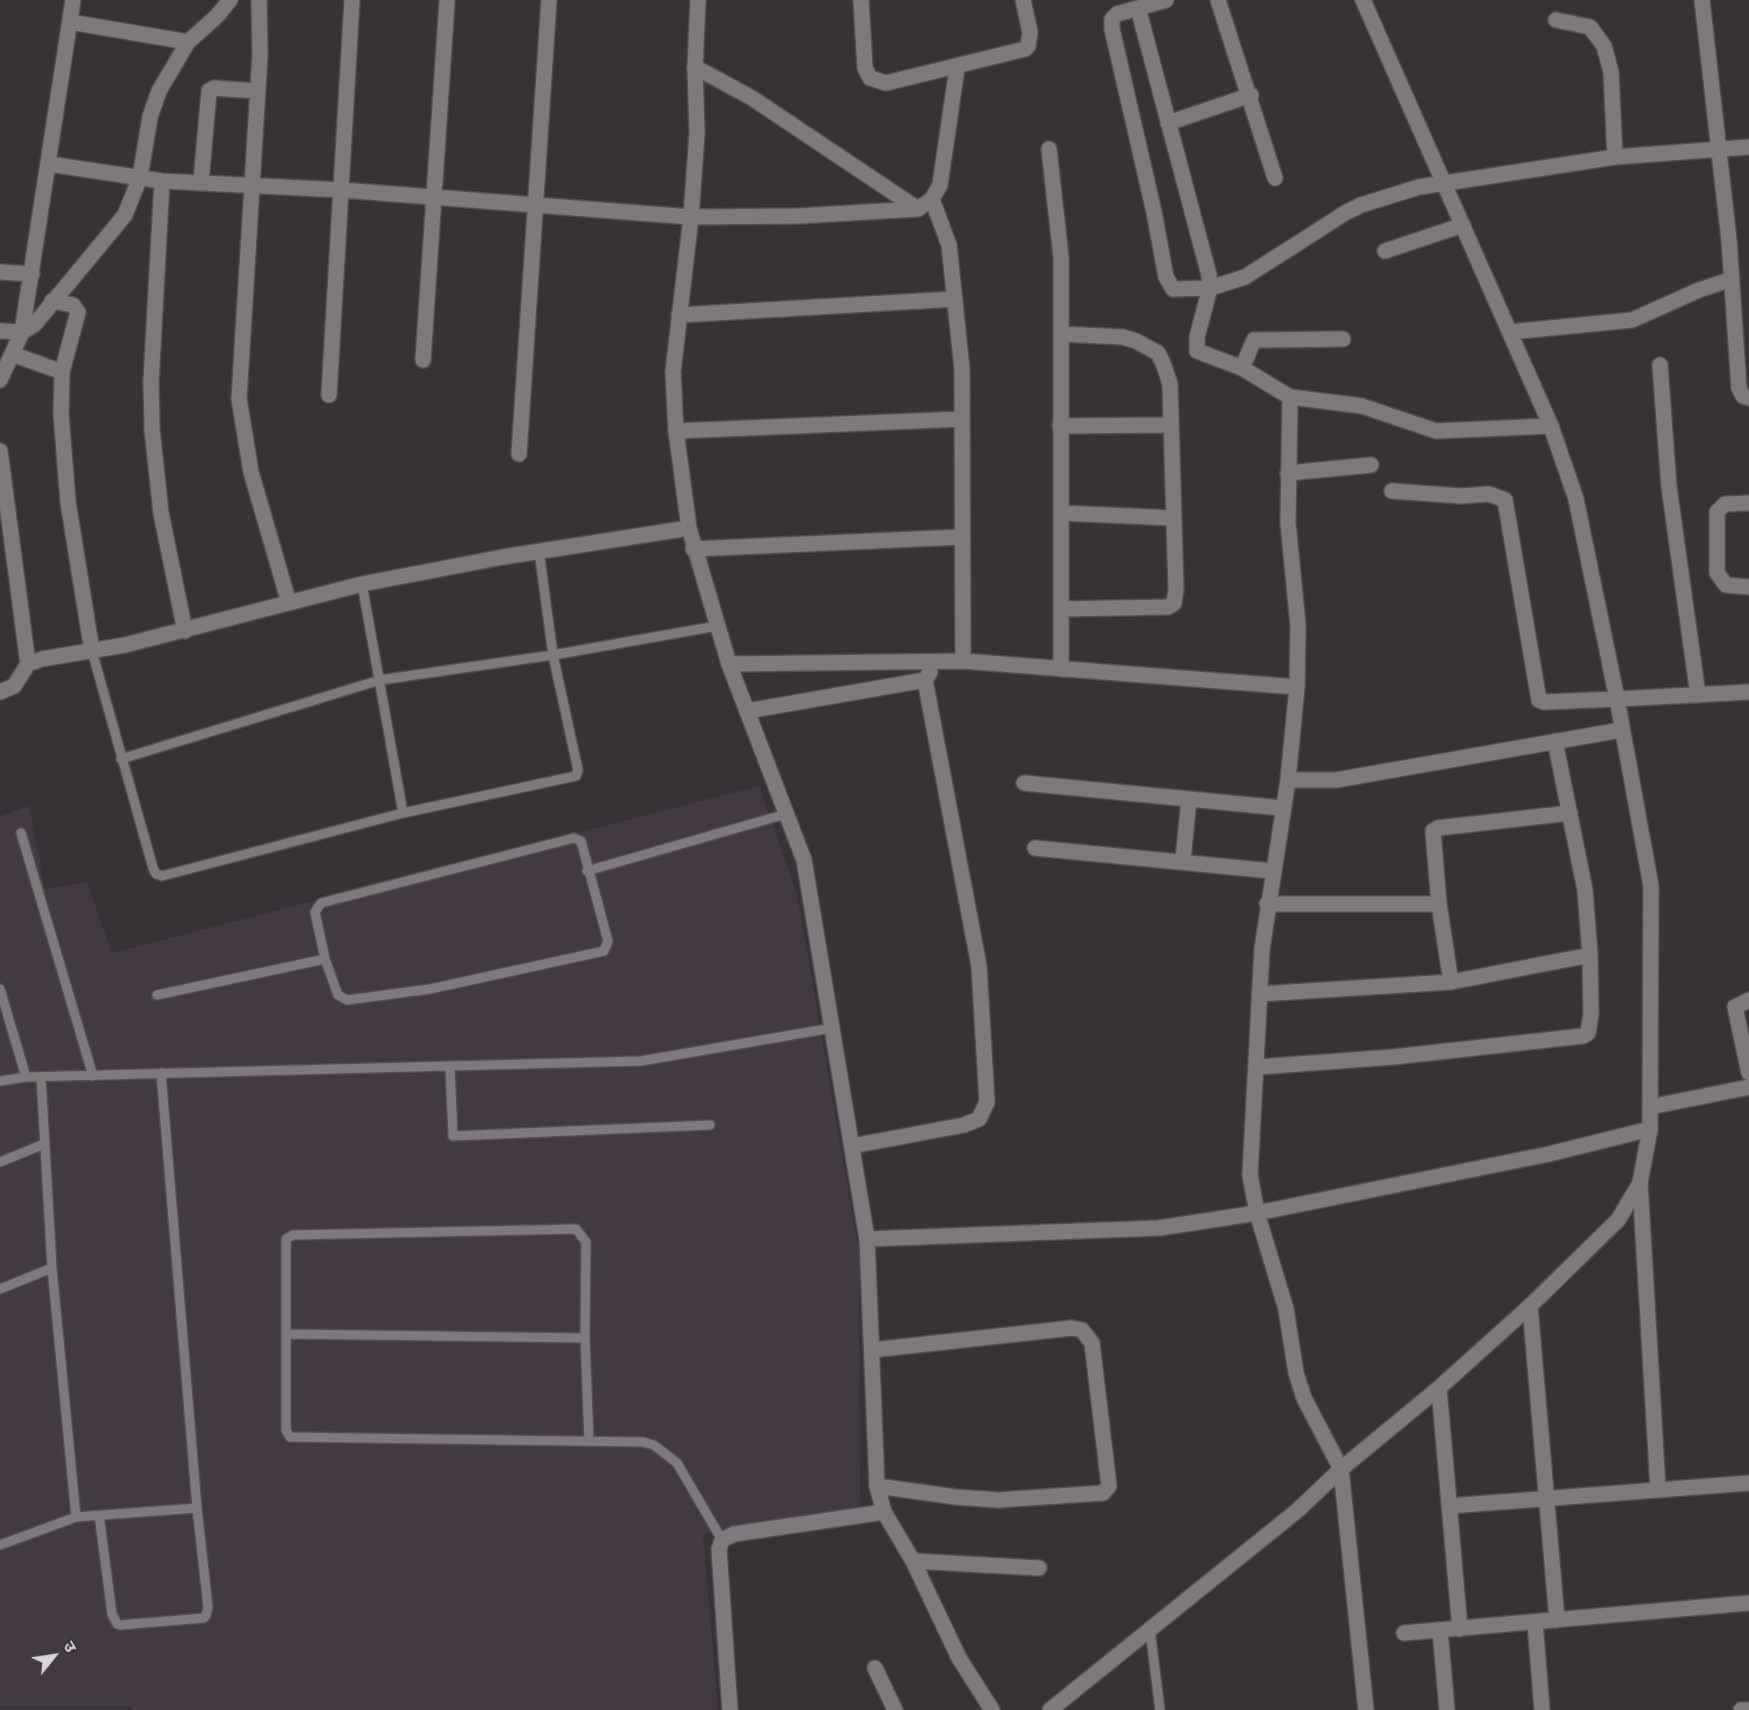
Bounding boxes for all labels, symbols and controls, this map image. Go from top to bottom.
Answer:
north arrow [24,1626,84,1686]
text: उ [59,1638,81,1656]

